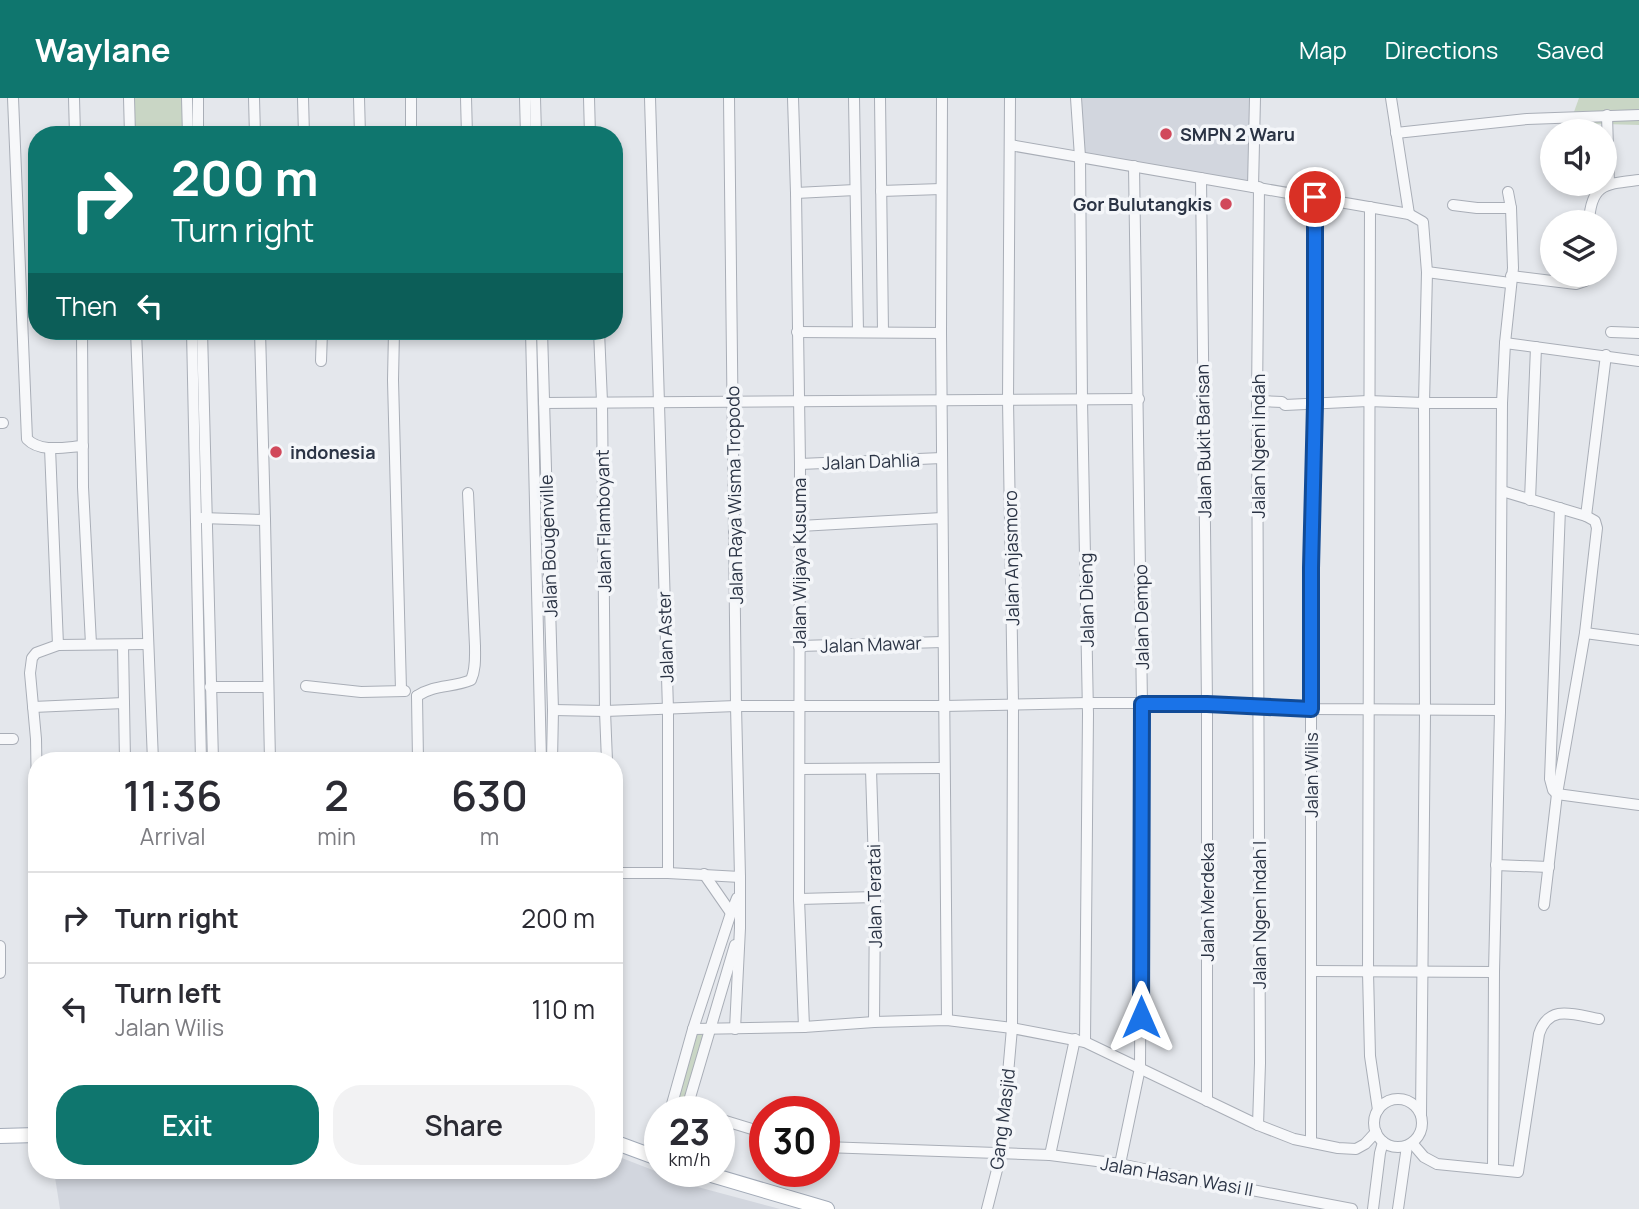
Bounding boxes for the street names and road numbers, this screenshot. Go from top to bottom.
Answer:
street label: Jalan Bukit Barisan [1190,364,1216,518]
street label: Jalan Ngeni Indah [1246,374,1270,518]
street label: Jalan Raya Wisma Tropodo [720,385,748,605]
street label: Jalan Dahlia [822,447,920,475]
street label: Jalan Flamboyant [590,449,616,593]
street label: Jalan Bougenville [534,474,562,618]
street label: Jalan Wijaya Kusuma [787,478,811,648]
street label: Jalan Anjasmoro [998,490,1024,626]
street label: Jalan Dieng [1073,552,1099,648]
street label: Jalan Dempo [1128,564,1154,670]
street label: Jalan Aster [651,590,679,683]
street label: Jalan Mawar [820,630,923,658]
street label: Jalan Wilis [1299,732,1323,818]
street label: Jalan Ngen Indah I [1247,841,1271,989]
street label: Jalan Merdeka [1195,843,1219,961]
street label: Jalan Teratai [861,844,887,948]
street label: Gang Masjid [984,1067,1020,1171]
street label: Jalan Hasan Wasi II [1099,1151,1255,1201]

